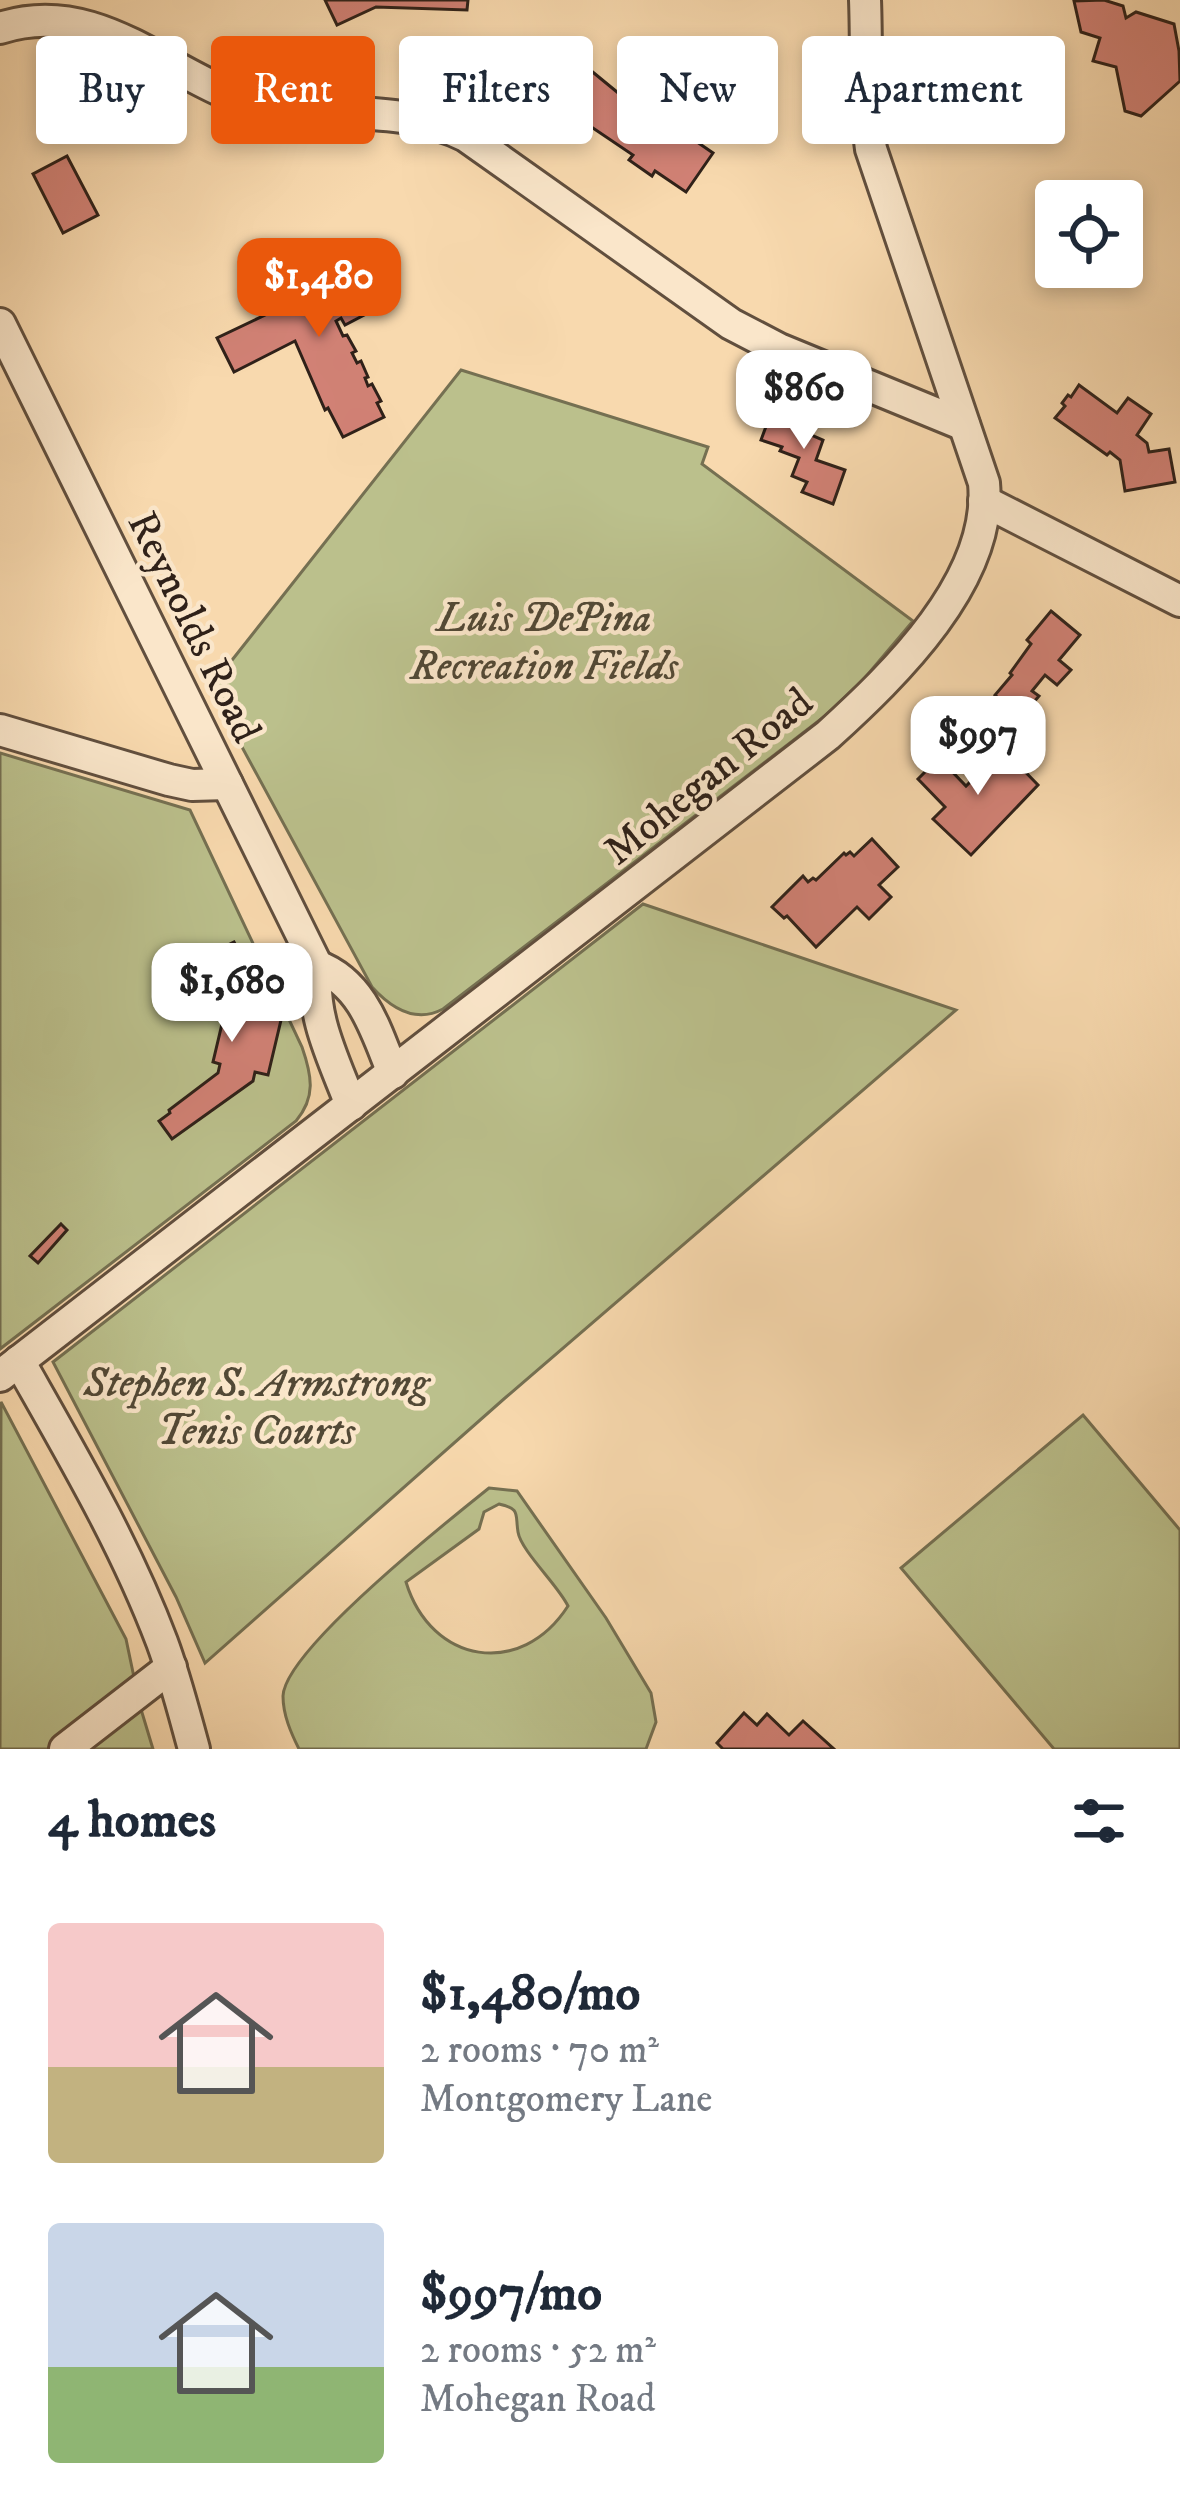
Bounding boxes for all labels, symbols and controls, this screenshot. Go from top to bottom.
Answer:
chip: Buy [36,36,187,144]
chip: Rent [211,36,375,144]
chip: Filters [399,36,593,144]
chip: New [617,36,778,144]
chip: Apartment [802,36,1065,144]
map controls [1035,180,1143,288]
button: locate [1035,180,1143,288]
pin: $1,480 [221,238,417,340]
text: $1,480 [264,252,374,301]
pin: $860 [733,350,875,452]
text: $860 [763,364,845,413]
street label: Reynolds Road [115,503,272,751]
park label: Luis DePina Recreation Fields [409,593,679,693]
street label: Mohegan Road [594,677,824,877]
pin: $997 [907,696,1049,798]
text: $997 [938,710,1018,759]
pin: $1,680 [134,943,330,1045]
text: $1,680 [179,957,285,1006]
park label: Stephen S. Armstrong Tenis Courts [83,1358,431,1458]
icon: filters [1066,1788,1132,1854]
text: 4 homes [48,1789,216,1853]
text: $1,480/mo [420,1962,640,2026]
icon: home [144,1971,288,2115]
text: 2 rooms · 70 m² [420,2026,659,2075]
text: Montgomery Lane [420,2075,712,2124]
text: $997/mo [420,2262,602,2326]
icon: home [144,2271,288,2415]
text: 2 rooms · 52 m² [420,2326,656,2375]
text: Mohegan Road [420,2375,655,2424]

